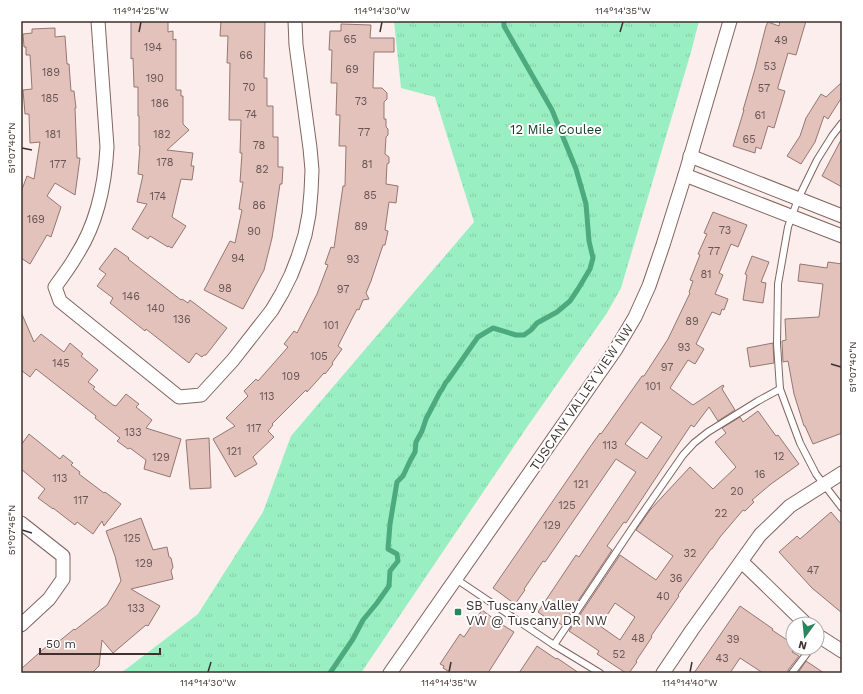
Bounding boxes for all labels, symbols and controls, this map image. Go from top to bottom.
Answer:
text: 114°14'25"W [113,5,169,16]
text: 114°14'30"W [354,5,410,16]
text: 114°14'35"W [595,5,651,16]
house number: 65 [343,33,357,46]
house number: 49 [774,34,788,47]
house number: 194 [144,41,162,54]
house number: 66 [239,49,253,62]
house number: 53 [764,60,776,73]
house number: 69 [345,63,359,76]
house number: 189 [42,66,60,79]
house number: 190 [146,72,164,85]
house number: 70 [243,81,256,94]
house number: 57 [758,82,770,95]
house number: 185 [41,92,59,105]
house number: 73 [355,95,367,108]
house number: 186 [151,97,169,110]
house number: 74 [245,108,257,121]
house number: 61 [755,109,765,122]
text: 51°07'40"N [6,122,17,174]
park label: 12 Mile Coulee [510,122,602,137]
house number: 77 [358,126,370,139]
house number: 181 [45,128,61,141]
house number: 182 [153,128,171,141]
house number: 65 [742,133,756,146]
house number: 78 [253,139,266,152]
house number: 178 [156,156,174,169]
house number: 177 [50,158,66,171]
house number: 81 [361,158,373,171]
house number: 82 [255,163,269,176]
house number: 85 [363,189,377,202]
house number: 174 [150,190,166,203]
house number: 86 [252,199,266,212]
house number: 169 [27,213,45,226]
house number: 89 [354,220,368,233]
house number: 73 [719,224,731,237]
house number: 90 [247,225,261,238]
house number: 77 [708,245,720,258]
house number: 94 [231,252,245,265]
house number: 93 [347,253,359,266]
house number: 81 [700,268,712,281]
house number: 98 [218,282,232,295]
house number: 97 [337,283,349,296]
house number: 146 [122,290,140,303]
house number: 140 [147,302,165,315]
house number: 136 [173,313,191,326]
house number: 89 [685,315,699,328]
house number: 101 [323,319,339,332]
street label: TUSCANY VALLEY VIEW NW [527,321,636,473]
house number: 93 [678,341,690,354]
text: 51°07'40"N [847,341,858,393]
house number: 105 [310,350,328,363]
house number: 145 [52,357,70,370]
house number: 97 [661,361,673,374]
house number: 109 [282,370,300,383]
house number: 101 [645,380,661,393]
house number: 113 [260,390,275,403]
house number: 117 [247,422,261,435]
house number: 133 [124,426,142,439]
house number: 113 [603,439,618,452]
house number: 121 [227,445,242,458]
house number: 12 [774,450,784,463]
house number: 129 [152,451,170,464]
house number: 16 [755,468,766,481]
house number: 113 [53,472,68,485]
house number: 121 [574,478,589,491]
house number: 20 [730,485,744,498]
house number: 117 [74,494,88,507]
house number: 125 [558,499,576,512]
text: 51°07'45"N [6,505,17,555]
house number: 22 [715,507,727,520]
house number: 129 [543,519,561,532]
house number: 125 [123,532,141,545]
house number: 32 [684,547,696,560]
house number: 129 [135,557,153,570]
house number: 47 [807,564,819,577]
house number: 36 [669,572,683,585]
house number: 40 [656,590,670,603]
place label: SB Tuscany Valley VW @ Tuscany DR NW [466,598,608,628]
house number: 133 [127,602,145,615]
marker: SB Tuscany Valley VW @ Tuscany DR NW [453,607,463,617]
north arrow [785,616,825,656]
scale bar [40,630,160,656]
house number: 48 [631,632,645,645]
house number: 39 [726,633,740,646]
text: 50 m [46,637,76,651]
text: N [797,638,808,653]
house number: 52 [613,648,625,661]
house number: 43 [715,652,729,665]
text: 114°14'30"W [180,677,236,688]
text: 114°14'35"W [421,677,477,688]
text: 114°14'40"W [662,677,718,688]

